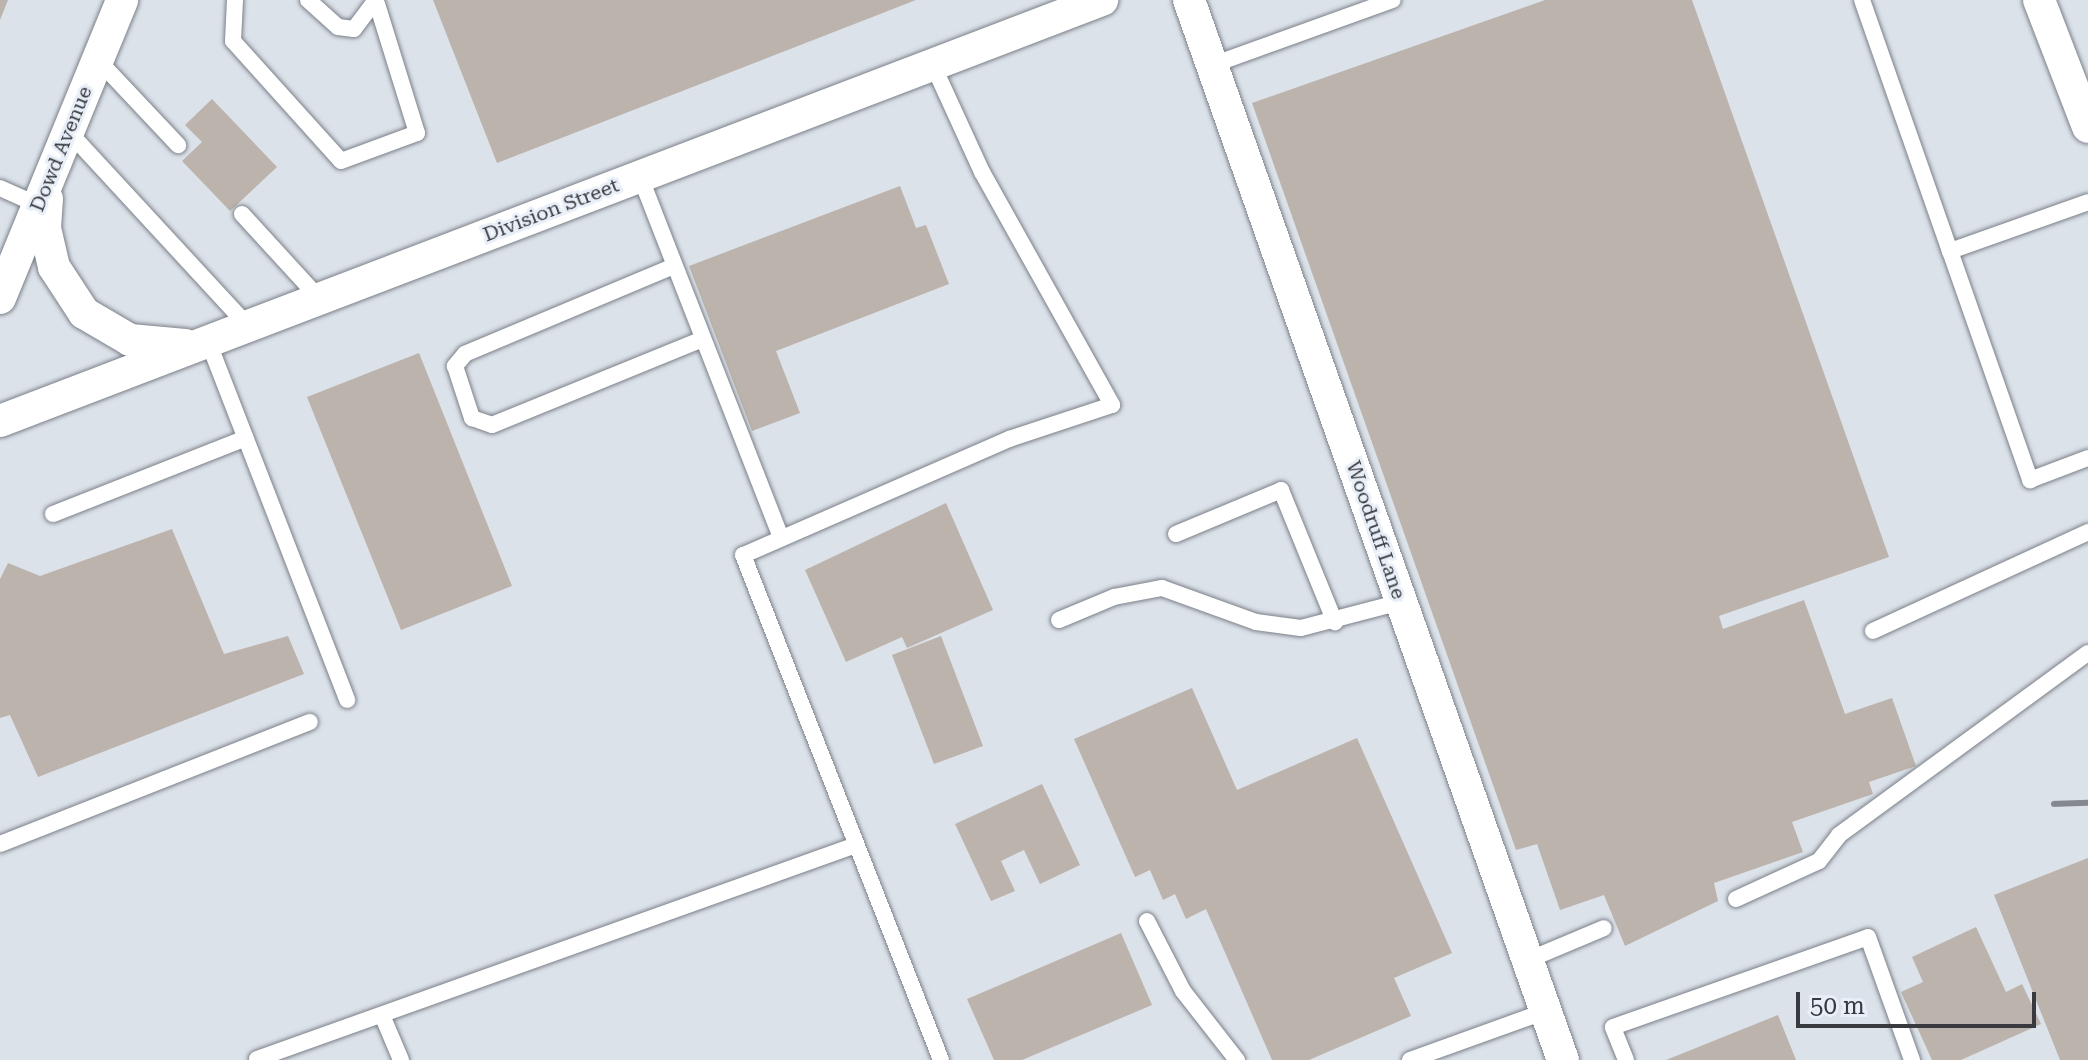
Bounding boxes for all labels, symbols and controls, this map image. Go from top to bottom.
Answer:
street label: Dowd Avenue [25,83,97,215]
street label: Division Street [480,173,622,247]
street label: Woodruff Lane [1341,458,1411,602]
scale bar [1800,976,2040,1026]
text: 50 m [1810,992,1865,1020]

